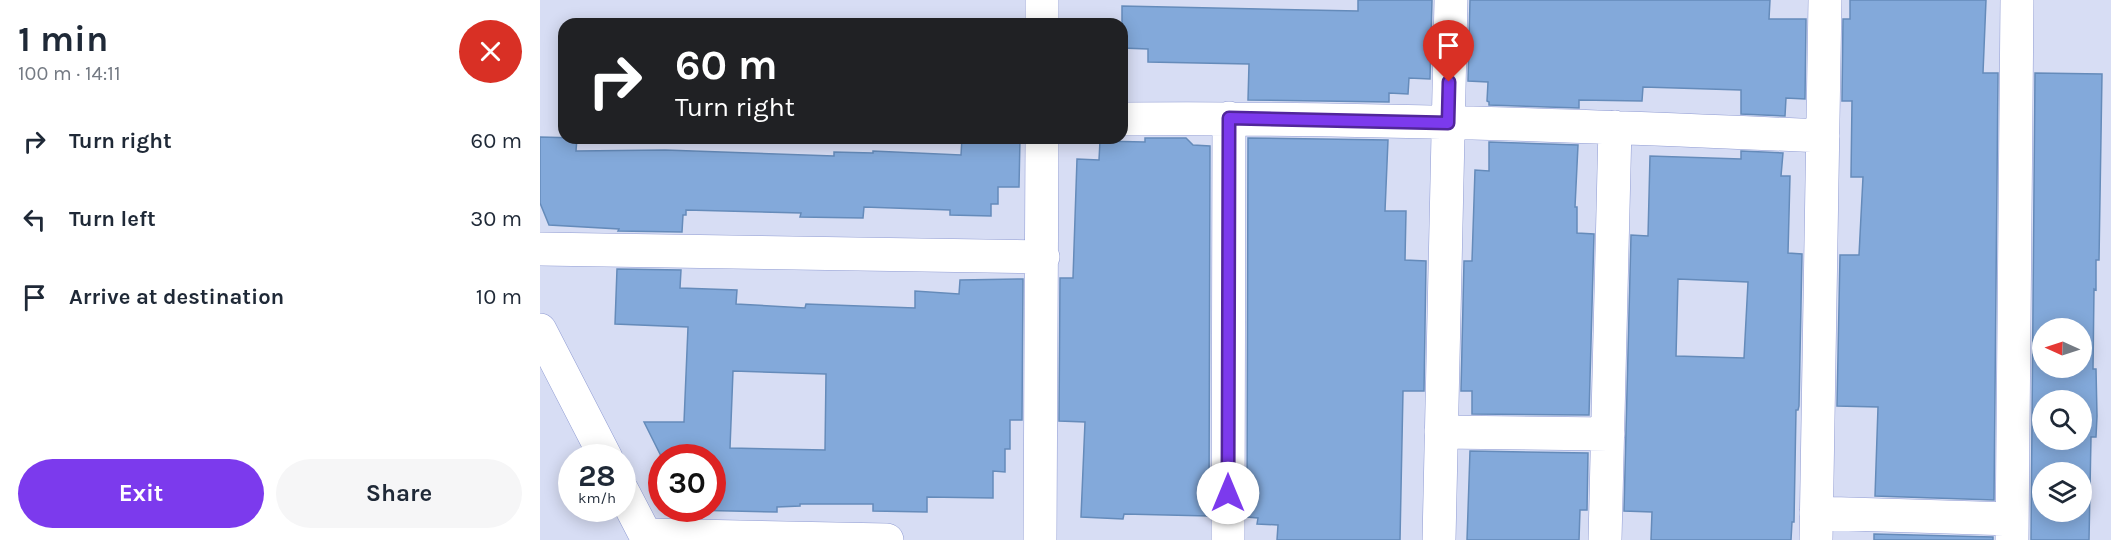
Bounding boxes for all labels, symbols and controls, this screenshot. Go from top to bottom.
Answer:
text: 1 min [18,18,108,60]
button: close [459,20,522,83]
pin [1423,20,1474,82]
icon: arrive [1432,29,1465,62]
text: 60 m [675,40,778,90]
icon: right [576,42,654,120]
text: 100 m · 14:11 [18,62,121,85]
text: Turn right [675,91,795,123]
icon: right [18,125,51,158]
text: Turn right [69,128,172,154]
text: 60 m [471,128,522,154]
icon: left [18,203,51,236]
text: Turn left [69,206,156,232]
text: 30 m [470,206,522,232]
icon: arrive [18,281,51,314]
text: Arrive at destination [69,284,284,310]
text: 10 m [476,284,522,310]
north arrow [2032,318,2092,378]
map controls [2032,318,2092,522]
button: search [2032,390,2092,450]
speed limit sign: 30 [648,444,726,522]
text: 28 [578,458,616,494]
button: Exit [18,459,264,528]
button: Share [276,459,522,528]
position arrow [1196,461,1260,525]
button: layers [2032,462,2092,522]
text: km/h [578,489,616,507]

